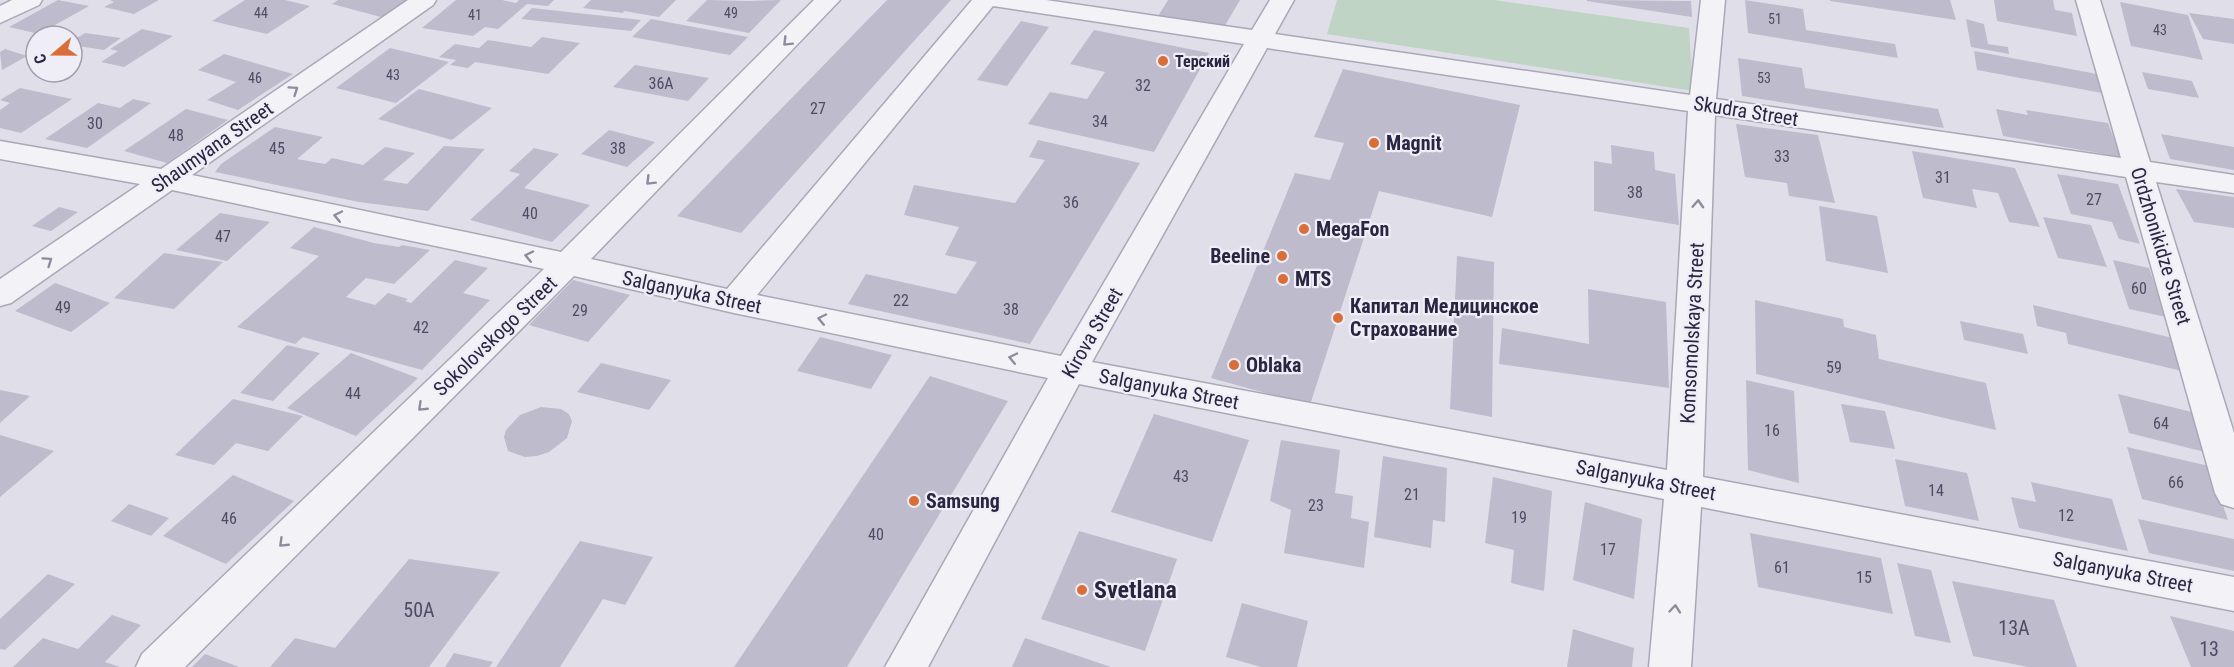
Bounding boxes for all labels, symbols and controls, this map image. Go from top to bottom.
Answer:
house number: 44 [254,5,268,21]
house number: 49 [724,5,738,21]
house number: 41 [468,7,482,23]
house number: 51 [1768,11,1782,27]
house number: 43 [2153,22,2167,38]
north arrow [24,24,84,84]
one-way arrow [783,35,794,45]
text: С [30,51,51,66]
place label: Терский [1175,52,1230,71]
marker: Терский [1156,54,1170,68]
house number: 43 [386,67,400,83]
house number: 46 [248,70,262,86]
house number: 53 [1757,70,1771,86]
house number: 36А [648,74,674,93]
house number: 32 [1135,76,1151,95]
one-way arrow [288,86,299,97]
street label: Skudra Street [1692,91,1800,131]
street label: Shaumyana Street [147,96,277,198]
house number: 27 [810,99,826,118]
house number: 34 [1092,112,1108,131]
house number: 30 [87,114,103,133]
house number: 48 [168,126,184,145]
place label: Magnit [1386,131,1442,155]
marker: Magnit [1367,136,1381,150]
house number: 45 [269,139,285,158]
house number: 38 [610,139,626,158]
house number: 33 [1774,147,1790,166]
street label: Ordzhonikidze Street [2126,164,2196,328]
house number: 31 [1935,168,1951,187]
one-way arrow [647,173,658,184]
house number: 38 [1627,183,1643,202]
house number: 27 [2086,190,2102,209]
house number: 36 [1063,193,1079,212]
one-way arrow [1691,200,1704,209]
house number: 40 [522,204,538,223]
one-way arrow [333,210,343,223]
place label: MegaFon [1316,217,1389,241]
marker: MegaFon [1297,222,1311,236]
house number: 47 [215,227,231,246]
street label: Komsomolskaya Street [1675,242,1709,424]
place label: Beeline [1210,244,1270,268]
marker: Beeline [1275,249,1289,263]
one-way arrow [524,250,534,263]
one-way arrow [41,257,52,268]
street label: Salganyuka Street [620,266,764,318]
place label: MTS [1295,267,1332,291]
street label: Sokolovskogo Street [428,271,562,401]
marker: MTS [1276,272,1290,286]
house number: 60 [2131,279,2147,298]
street label: Kirova Street [1056,283,1128,383]
house number: 22 [893,291,909,310]
place label: Капитал Медицинское Страхование [1350,294,1539,341]
house number: 49 [55,298,71,317]
house number: 38 [1003,300,1019,319]
house number: 29 [572,301,588,320]
marker: Капитал Медицинское Страхование [1331,311,1345,325]
one-way arrow [817,314,827,327]
house number: 42 [413,318,429,337]
one-way arrow [1008,353,1018,366]
place label: Oblaka [1246,353,1301,377]
marker: Oblaka [1227,358,1241,372]
house number: 59 [1826,358,1842,377]
street label: Salganyuka Street [1097,364,1241,414]
house number: 44 [345,384,361,403]
one-way arrow [419,400,429,411]
house number: 64 [2153,414,2169,433]
house number: 16 [1764,421,1780,440]
street label: Salganyuka Street [1574,455,1718,505]
house number: 43 [1173,467,1189,486]
house number: 66 [2168,473,2184,492]
house number: 14 [1928,481,1944,500]
house number: 21 [1404,485,1420,504]
place label: Samsung [926,489,1000,513]
marker: Samsung [907,494,921,508]
house number: 23 [1308,496,1324,515]
house number: 12 [2058,506,2074,525]
house number: 19 [1511,508,1527,527]
house number: 46 [221,509,237,528]
house number: 40 [868,525,884,544]
one-way arrow [280,536,291,547]
house number: 17 [1600,540,1616,559]
street label: Salganyuka Street [2051,547,2195,597]
house number: 61 [1774,558,1790,577]
house number: 15 [1856,568,1872,587]
place label: Svetlana [1094,576,1177,604]
marker: Svetlana [1075,583,1089,597]
house number: 50А [403,598,435,622]
one-way arrow [1668,604,1681,613]
house number: 13А [1998,616,2030,640]
house number: 13 [2199,637,2219,661]

